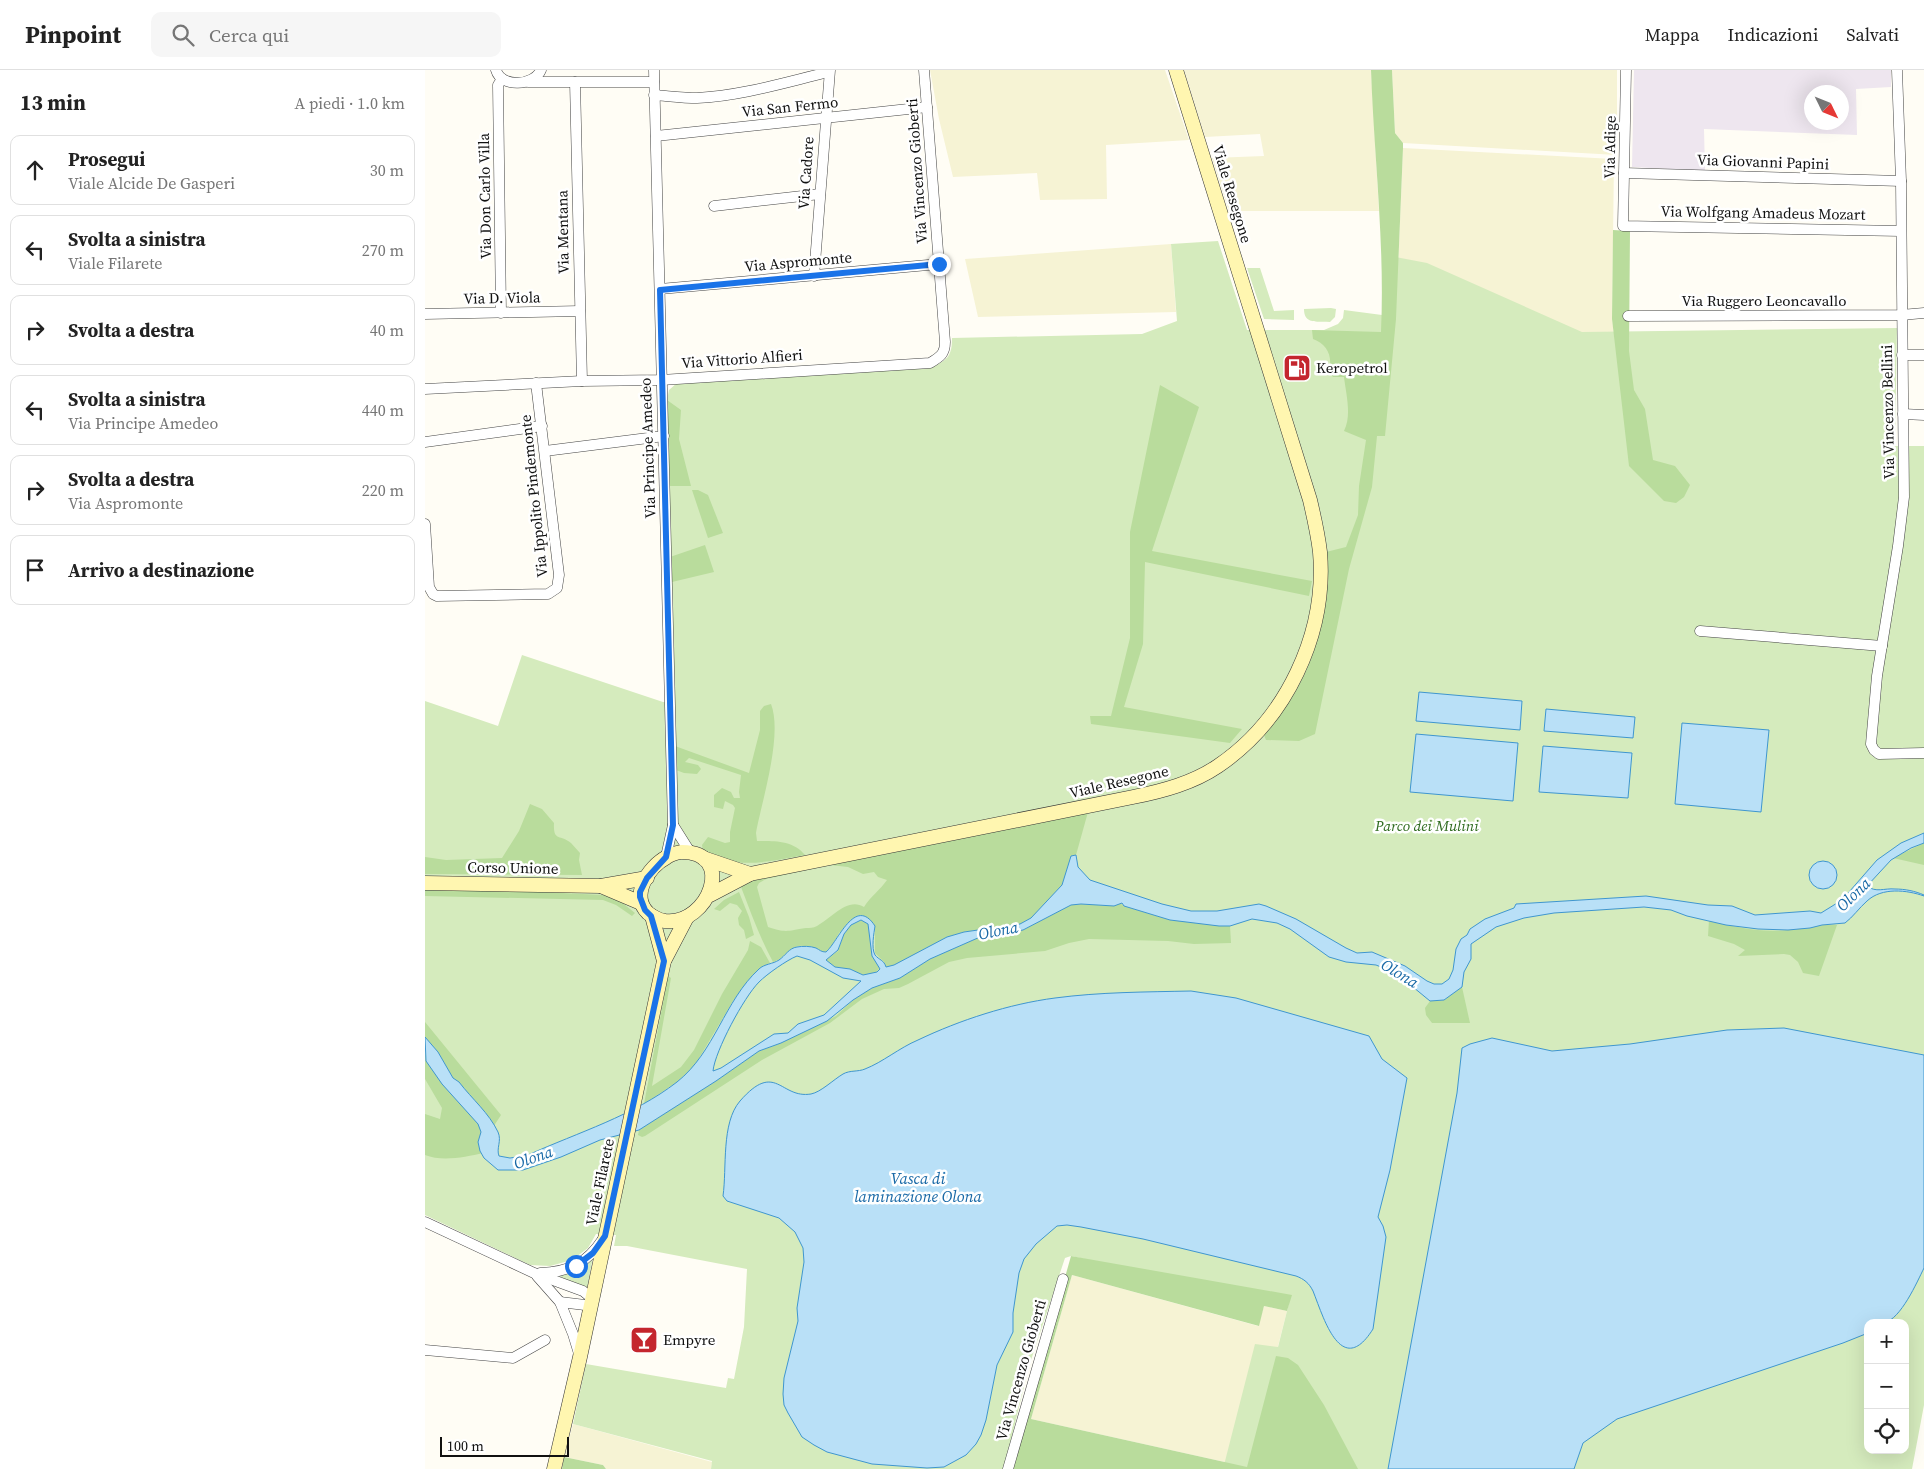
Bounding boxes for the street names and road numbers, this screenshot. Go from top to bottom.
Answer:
street label: Via San Fermo [741,91,839,122]
street label: Via Vincenzo Gioberti [901,98,932,244]
street label: Via Adige [1598,115,1621,179]
street label: Via Don Carlo Villa [473,132,496,259]
street label: Via Cadore [792,136,819,210]
street label: Viale Resegone [1208,142,1257,246]
street label: Via Giovanni Papini [1697,149,1829,174]
street label: Via Mentana [551,189,574,274]
street label: Via Wolfgang Amadeus Mozart [1660,200,1866,225]
street label: Via Aspromonte [743,246,853,277]
street label: Via D. Viola [463,286,541,309]
street label: Via Ruggero Leoncavallo [1681,290,1847,311]
street label: Via Vittorio Alfieri [681,344,803,373]
street label: Via Vincenzo Bellini [1876,345,1899,479]
street label: Via Principe Amedeo [635,377,660,519]
street label: Via Ippolito Pindemonte [514,413,552,578]
street label: Viale Resegone [1067,760,1171,803]
street label: Corso Unione [467,856,559,879]
street label: Viale Filarete [580,1136,619,1227]
street label: Via Vincenzo Gioberti [990,1297,1051,1443]

